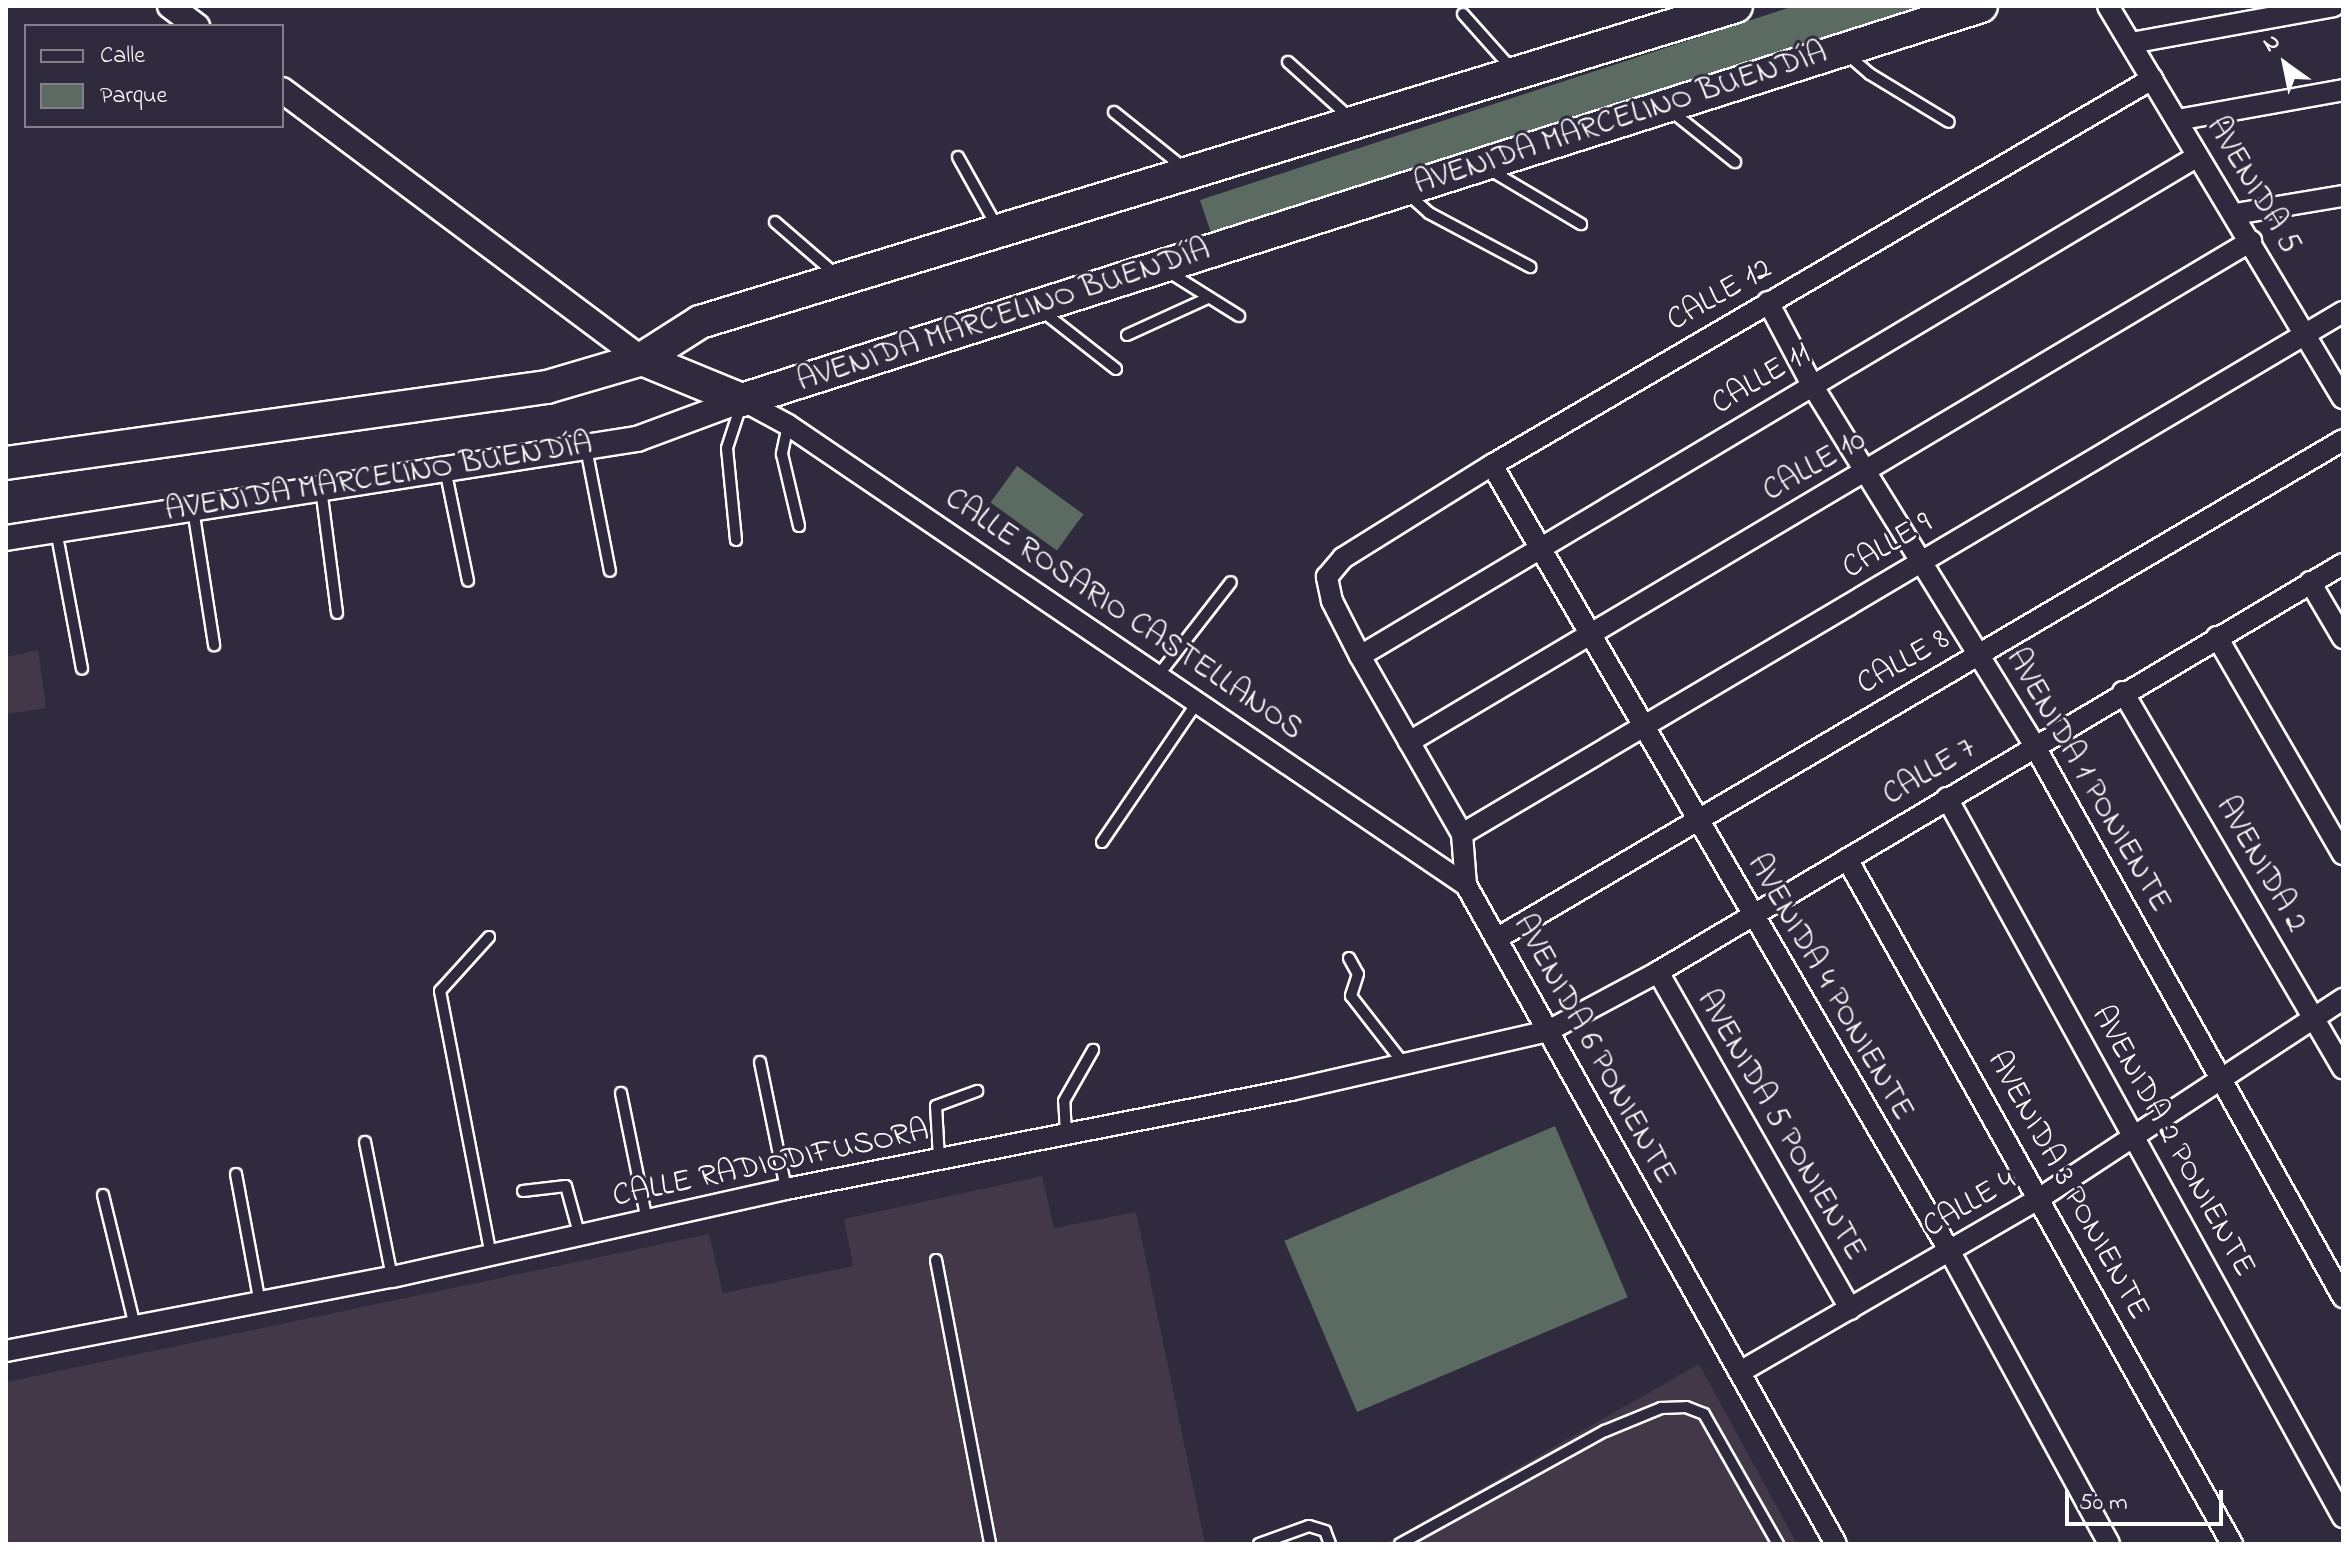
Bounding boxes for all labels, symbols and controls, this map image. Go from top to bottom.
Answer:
legend [24,24,284,128]
north arrow [2245,24,2325,104]
text: N [2257,26,2287,61]
street label: AVENIDA MARCELINO BUENDÍA [1410,35,1832,205]
text: Calle [100,39,145,74]
text: Parque [100,79,167,114]
street label: AVENIDA 5 [2196,111,2308,261]
street label: AVENIDA MARCELINO BUENDÍA [793,232,1215,402]
street label: CALLE 12 [1661,251,1779,341]
street label: CALLE 11 [1706,336,1818,424]
street label: CALLE 10 [1757,422,1873,512]
street label: AVENIDA MARCELINO BUENDÍA [163,426,595,532]
street label: CALLE ROSARIO CASTELLANOS [937,481,1309,749]
street label: CALLE 9 [1836,505,1940,589]
street label: CALLE 8 [1851,621,1957,705]
street label: AVENIDA 1 PONIENTE [1996,642,2178,920]
street label: CALLE 7 [1877,730,1983,816]
street label: AVENIDA 2 [2206,790,2314,940]
street label: AVENIDA 4 PONIENTE [1737,848,1921,1128]
street label: AVENIDA 6 PONIENTE [1503,909,1683,1191]
street label: AVENIDA 5 PONIENTE [1687,984,1873,1268]
street label: AVENIDA 2 PONIENTE [2082,1000,2262,1284]
street label: AVENIDA 3 PONIENTE [1977,1045,2157,1327]
street label: CALLE RADIODIFUSORA [609,1113,933,1217]
street label: CALLE 4 [1917,1162,2023,1248]
scale bar [2069,1474,2227,1524]
text: 50 m [2079,1486,2128,1521]

